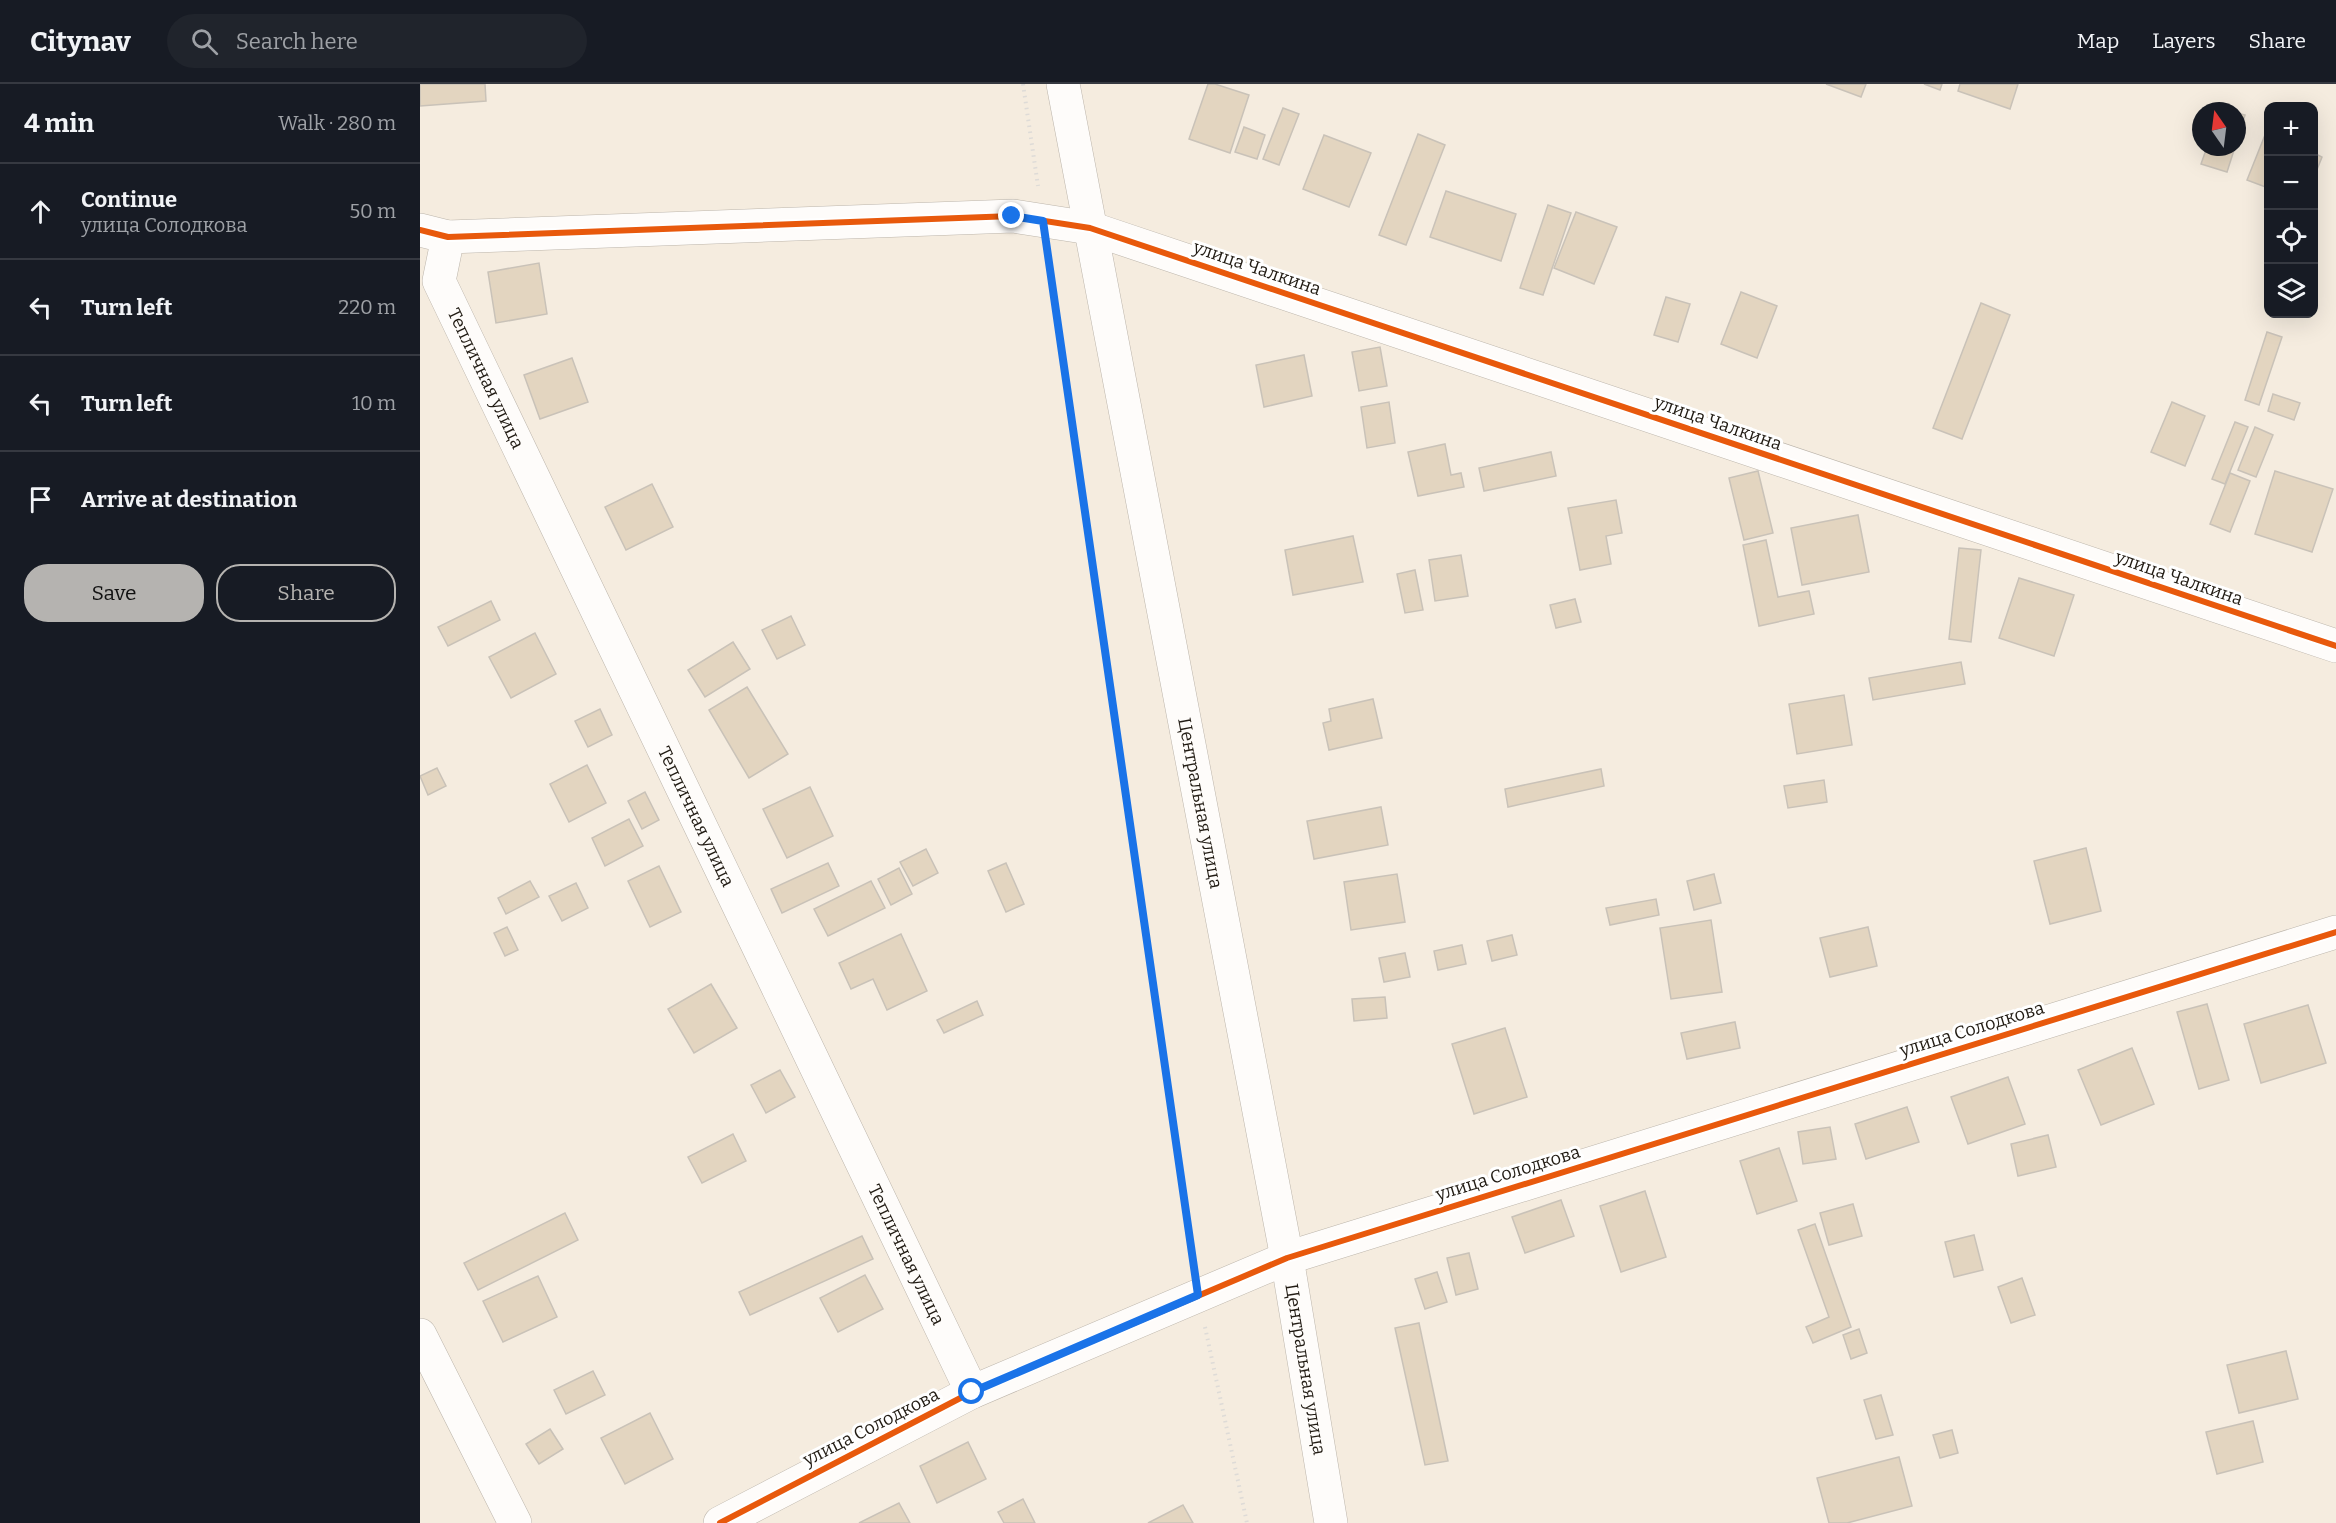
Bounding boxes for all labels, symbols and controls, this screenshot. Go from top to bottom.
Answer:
search box [167,14,587,68]
text: Citynav [30,25,131,58]
icon: search [188,25,221,58]
text: Search here [236,28,358,55]
text: Map [2077,28,2119,54]
text: Layers [2152,28,2216,54]
text: Share [2249,28,2306,54]
north arrow [2192,102,2246,156]
map controls [2264,102,2318,318]
button: + [2264,102,2318,156]
text: 4 min [24,108,94,139]
text: Walk · 280 m [278,111,396,135]
button: − [2264,156,2318,210]
text: Continue [81,186,177,213]
icon: ahead [24,195,57,228]
text: 50 m [349,199,396,223]
route end [998,202,1024,228]
button: locate [2264,210,2318,264]
text: улица Солодкова [81,213,248,237]
street label: улица Чалкина [1189,236,1324,300]
button: layers [2264,264,2318,318]
icon: left [24,291,57,324]
text: Turn left [81,294,173,321]
text: 220 m [338,295,396,319]
street label: Тепличная улица [443,305,529,452]
icon: left [24,387,57,420]
text: Turn left [81,390,173,417]
text: 10 m [352,391,396,415]
street label: улица Чалкина [1650,391,1785,455]
icon: arrive [24,483,57,516]
text: Arrive at destination [81,486,297,513]
street label: улица Чалкина [2111,546,2246,610]
button: Save [24,564,204,622]
button: Share [216,564,396,622]
street label: Центральная улица [1173,716,1227,890]
street label: Тепличная улица [653,743,739,891]
street label: улица Солодкова [1896,997,2047,1062]
street label: улица Солодкова [1432,1141,1583,1206]
street label: Тепличная улица [863,1181,949,1329]
street label: Центральная улица [1280,1282,1331,1457]
route start [958,1378,984,1404]
street label: улица Солодкова [798,1383,943,1471]

